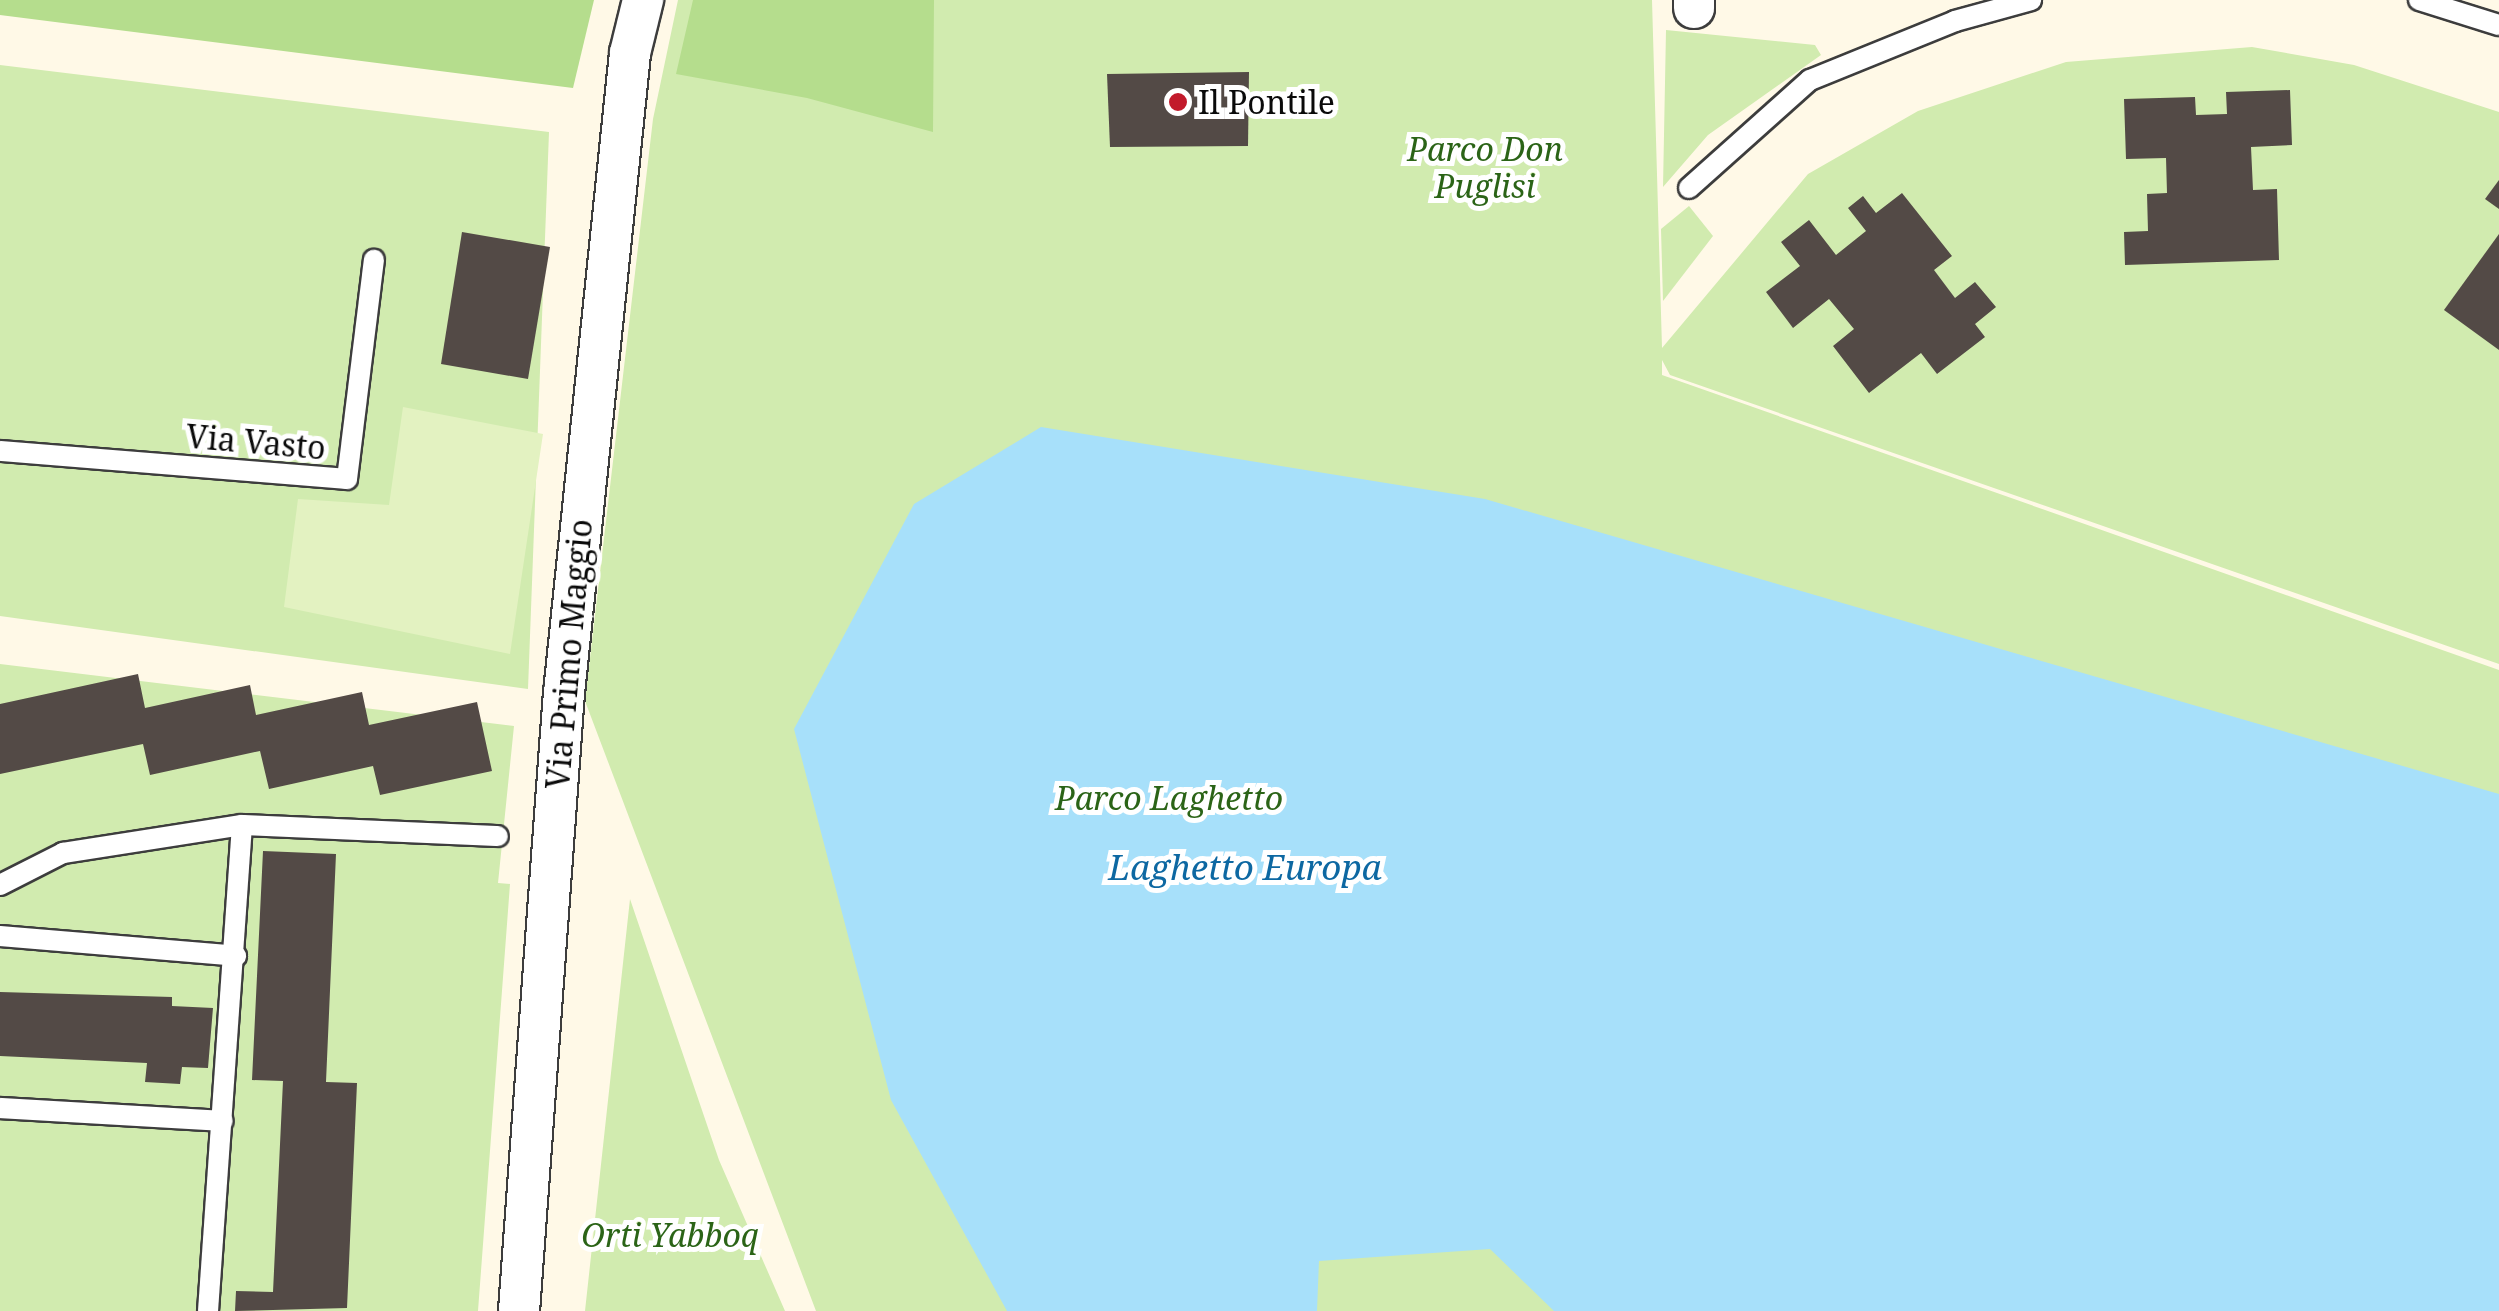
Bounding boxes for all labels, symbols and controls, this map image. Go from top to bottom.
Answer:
place label: Il Pontile [1198,83,1335,121]
marker: Il Pontile [1167,91,1189,113]
park label: Parco Don Puglisi [1407,131,1563,206]
street label: Via Vasto [185,417,327,467]
street label: Via Primo Maggio [538,517,600,791]
park label: Parco Laghetto [1055,779,1283,817]
water label: Laghetto Europa [1108,846,1382,888]
park label: Orti Yabboq [581,1216,759,1254]

